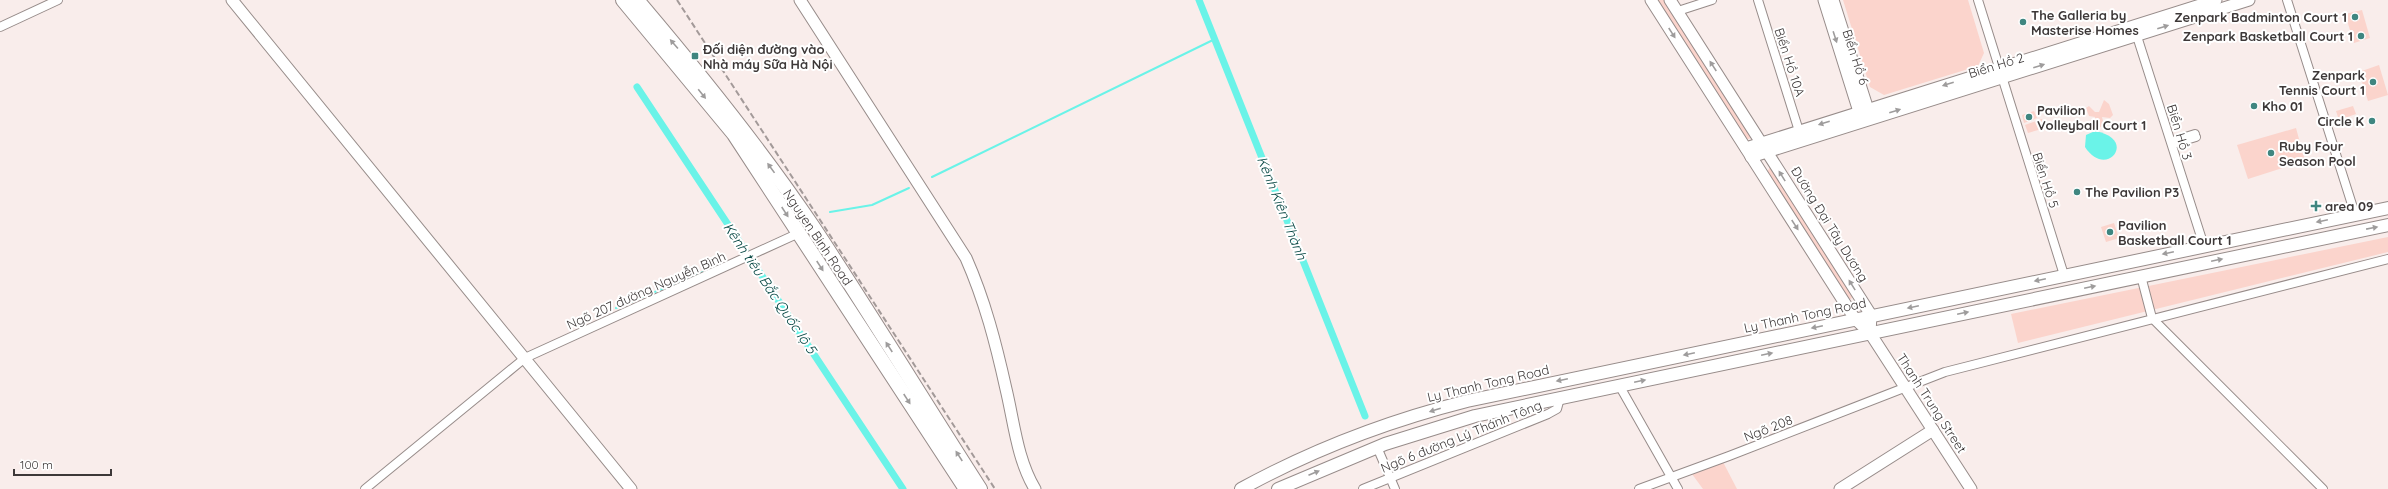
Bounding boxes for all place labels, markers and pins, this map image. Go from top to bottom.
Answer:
place label: The Galleria by Masterise Homes [2031,7,2139,38]
place label: Zenpark Badminton Court 1 [2174,9,2347,25]
marker: Zenpark Badminton Court 1 [2350,12,2360,22]
marker: The Galleria by Masterise Homes [2018,17,2028,27]
place label: Zenpark Basketball Court 1 [2183,28,2353,44]
marker: Zenpark Basketball Court 1 [2356,31,2366,41]
place label: Đối diện đường vào Nhà máy Sữa Hà Nội [702,41,832,72]
marker: Đối diện đường vào Nhà máy Sữa Hà Nội [690,51,700,61]
place label: Zenpark Tennis Court 1 [2279,67,2365,98]
marker: Zenpark Tennis Court 1 [2368,77,2378,87]
place label: Kho 01 [2262,98,2303,114]
marker: Kho 01 [2249,101,2259,111]
place label: Pavilion Volleyball Court 1 [2037,102,2146,133]
marker: Pavilion Volleyball Court 1 [2024,112,2034,122]
place label: Circle K [2317,113,2364,129]
marker: Circle K [2367,116,2377,126]
place label: Ruby Four Season Pool [2279,138,2356,169]
marker: Ruby Four Season Pool [2266,148,2276,158]
place label: The Pavilion P3 [2085,184,2179,200]
marker: The Pavilion P3 [2072,187,2082,197]
place label: area 09 [2325,198,2373,214]
marker: area 09 [2310,200,2322,212]
place label: Pavilion Basketball Court 1 [2118,217,2232,248]
marker: Pavilion Basketball Court 1 [2105,227,2115,237]

